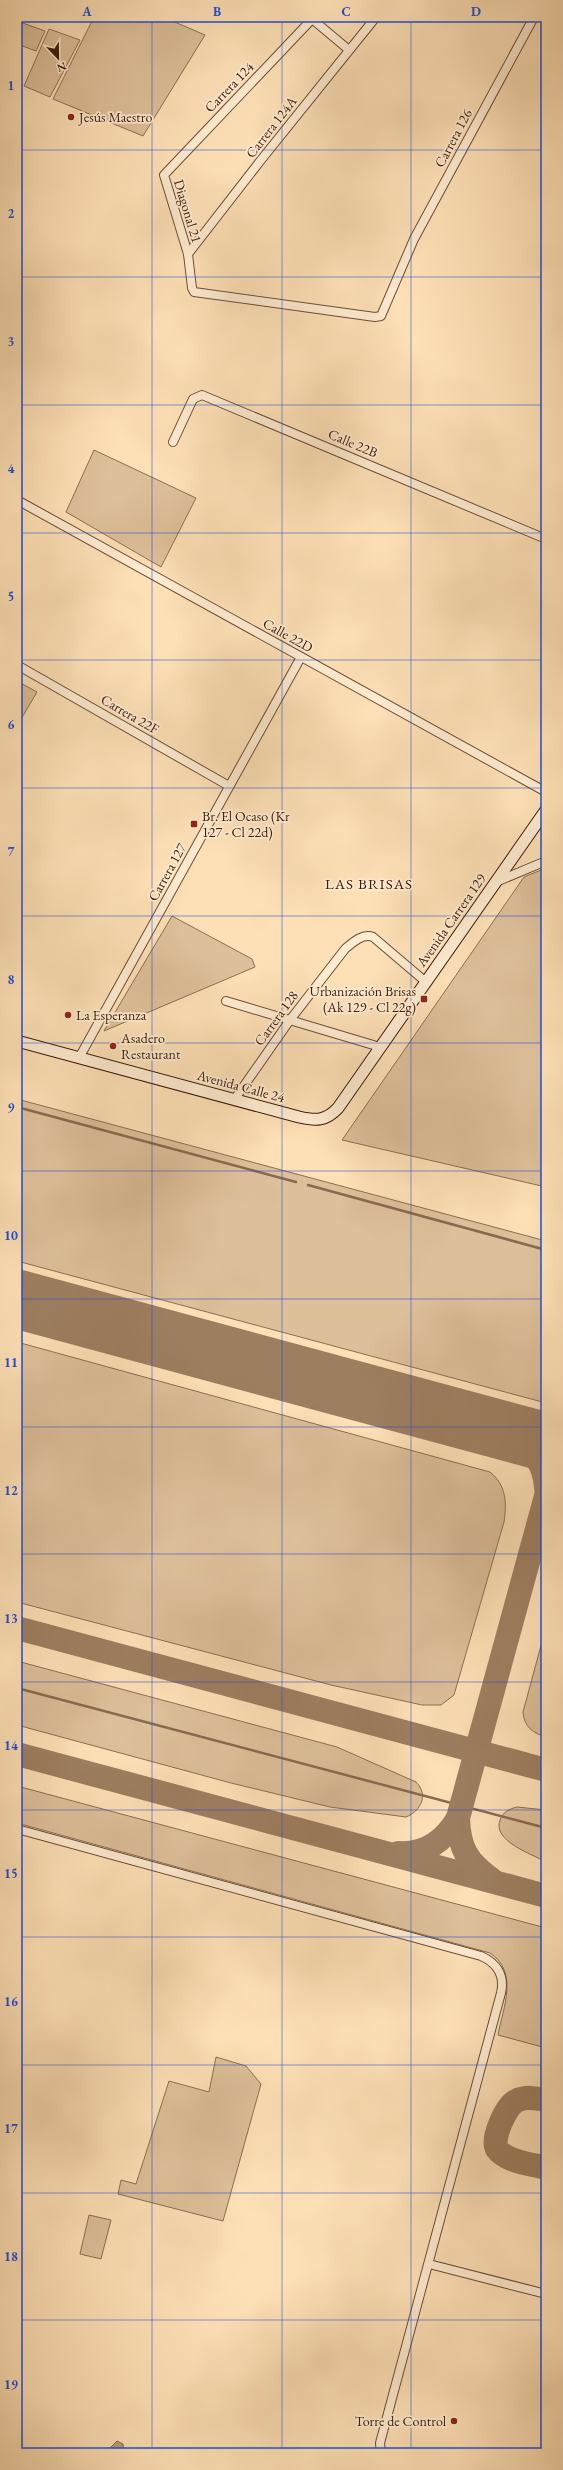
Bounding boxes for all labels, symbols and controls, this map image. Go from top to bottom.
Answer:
text: A [81,3,92,20]
text: B [213,3,221,20]
text: C [341,3,351,20]
text: D [471,3,481,20]
north arrow [38,38,78,78]
street label: Carrera 124 [200,58,258,116]
text: N [55,59,68,75]
text: 1 [8,77,15,94]
street label: Carrera 124A [241,92,301,161]
street label: Carrera 126 [430,105,476,170]
place label: Jesús Maestro [78,108,152,126]
marker: Jesús Maestro [66,112,76,122]
street label: Diagonal 21 [170,177,206,245]
text: 2 [8,205,15,222]
text: 3 [8,333,15,350]
street label: Calle 22B [325,425,381,461]
text: 4 [8,460,15,477]
text: 5 [8,588,14,605]
street label: Calle 22D [260,614,317,656]
street label: Carrera 22F [98,690,162,738]
text: 6 [8,716,15,733]
place label: Br. El Ocaso (Kr 127 - Cl 22d) [202,807,290,841]
marker: Br. El Ocaso (Kr 127 - Cl 22d) [189,819,199,829]
street label: Carrera 127 [144,840,190,904]
text: 7 [8,843,15,860]
street label: Avenida Carrera 129 [412,870,490,971]
district label: LAS BRISAS [325,874,413,893]
text: 8 [8,971,15,988]
place label: Urbanización Brisas (Ak 129 - Cl 22g) [310,982,416,1016]
street label: Carrera 128 [250,987,302,1049]
marker: Urbanización Brisas (Ak 129 - Cl 22g) [419,994,429,1004]
place label: La Esperanza [76,1006,147,1024]
marker: La Esperanza [63,1010,73,1020]
place label: Asadero Restaurant [120,1029,181,1063]
marker: Asadero Restaurant [108,1041,118,1051]
street label: Avenida Calle 24 [194,1065,287,1106]
text: 9 [8,1099,15,1116]
text: 10 [4,1227,18,1244]
text: 11 [4,1354,18,1371]
text: 12 [4,1482,18,1499]
text: 13 [4,1610,18,1627]
text: 14 [4,1737,18,1754]
text: 15 [4,1865,18,1882]
text: 16 [4,1993,18,2010]
text: 17 [4,2120,18,2137]
text: 18 [4,2248,18,2265]
text: 19 [4,2376,18,2393]
place label: Torre de Control [355,2412,447,2430]
marker: Torre de Control [449,2416,459,2426]

